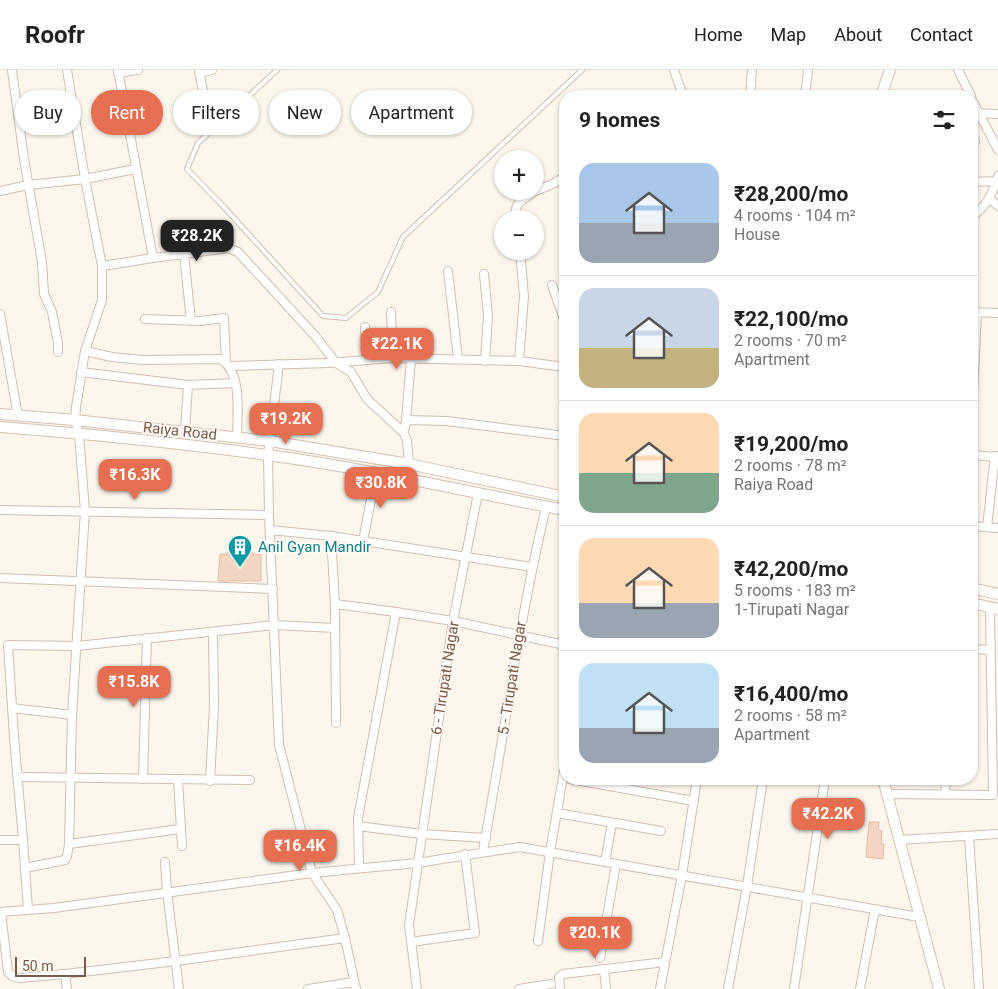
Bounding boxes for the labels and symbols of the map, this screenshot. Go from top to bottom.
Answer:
pin: ₹28.2K [156,220,238,262]
pin: ₹22.1K [356,328,438,370]
pin: ₹19.2K [245,402,327,445]
street label: Raiya Road [142,418,218,444]
pin: ₹16.3K [94,458,176,501]
pin: ₹30.8K [340,466,422,509]
building icon: Anil Gyan Mandir [227,534,253,568]
place label: Anil Gyan Mandir [258,538,371,556]
street label: 6 - Tirupati Nagar [427,620,463,736]
street label: 5 - Tirupati Nagar [494,620,530,736]
pin: ₹15.8K [93,666,175,708]
pin: ₹42.2K [787,798,869,840]
pin: ₹16.4K [259,830,341,872]
pin: ₹20.1K [554,916,636,959]
scale bar [15,954,86,977]

